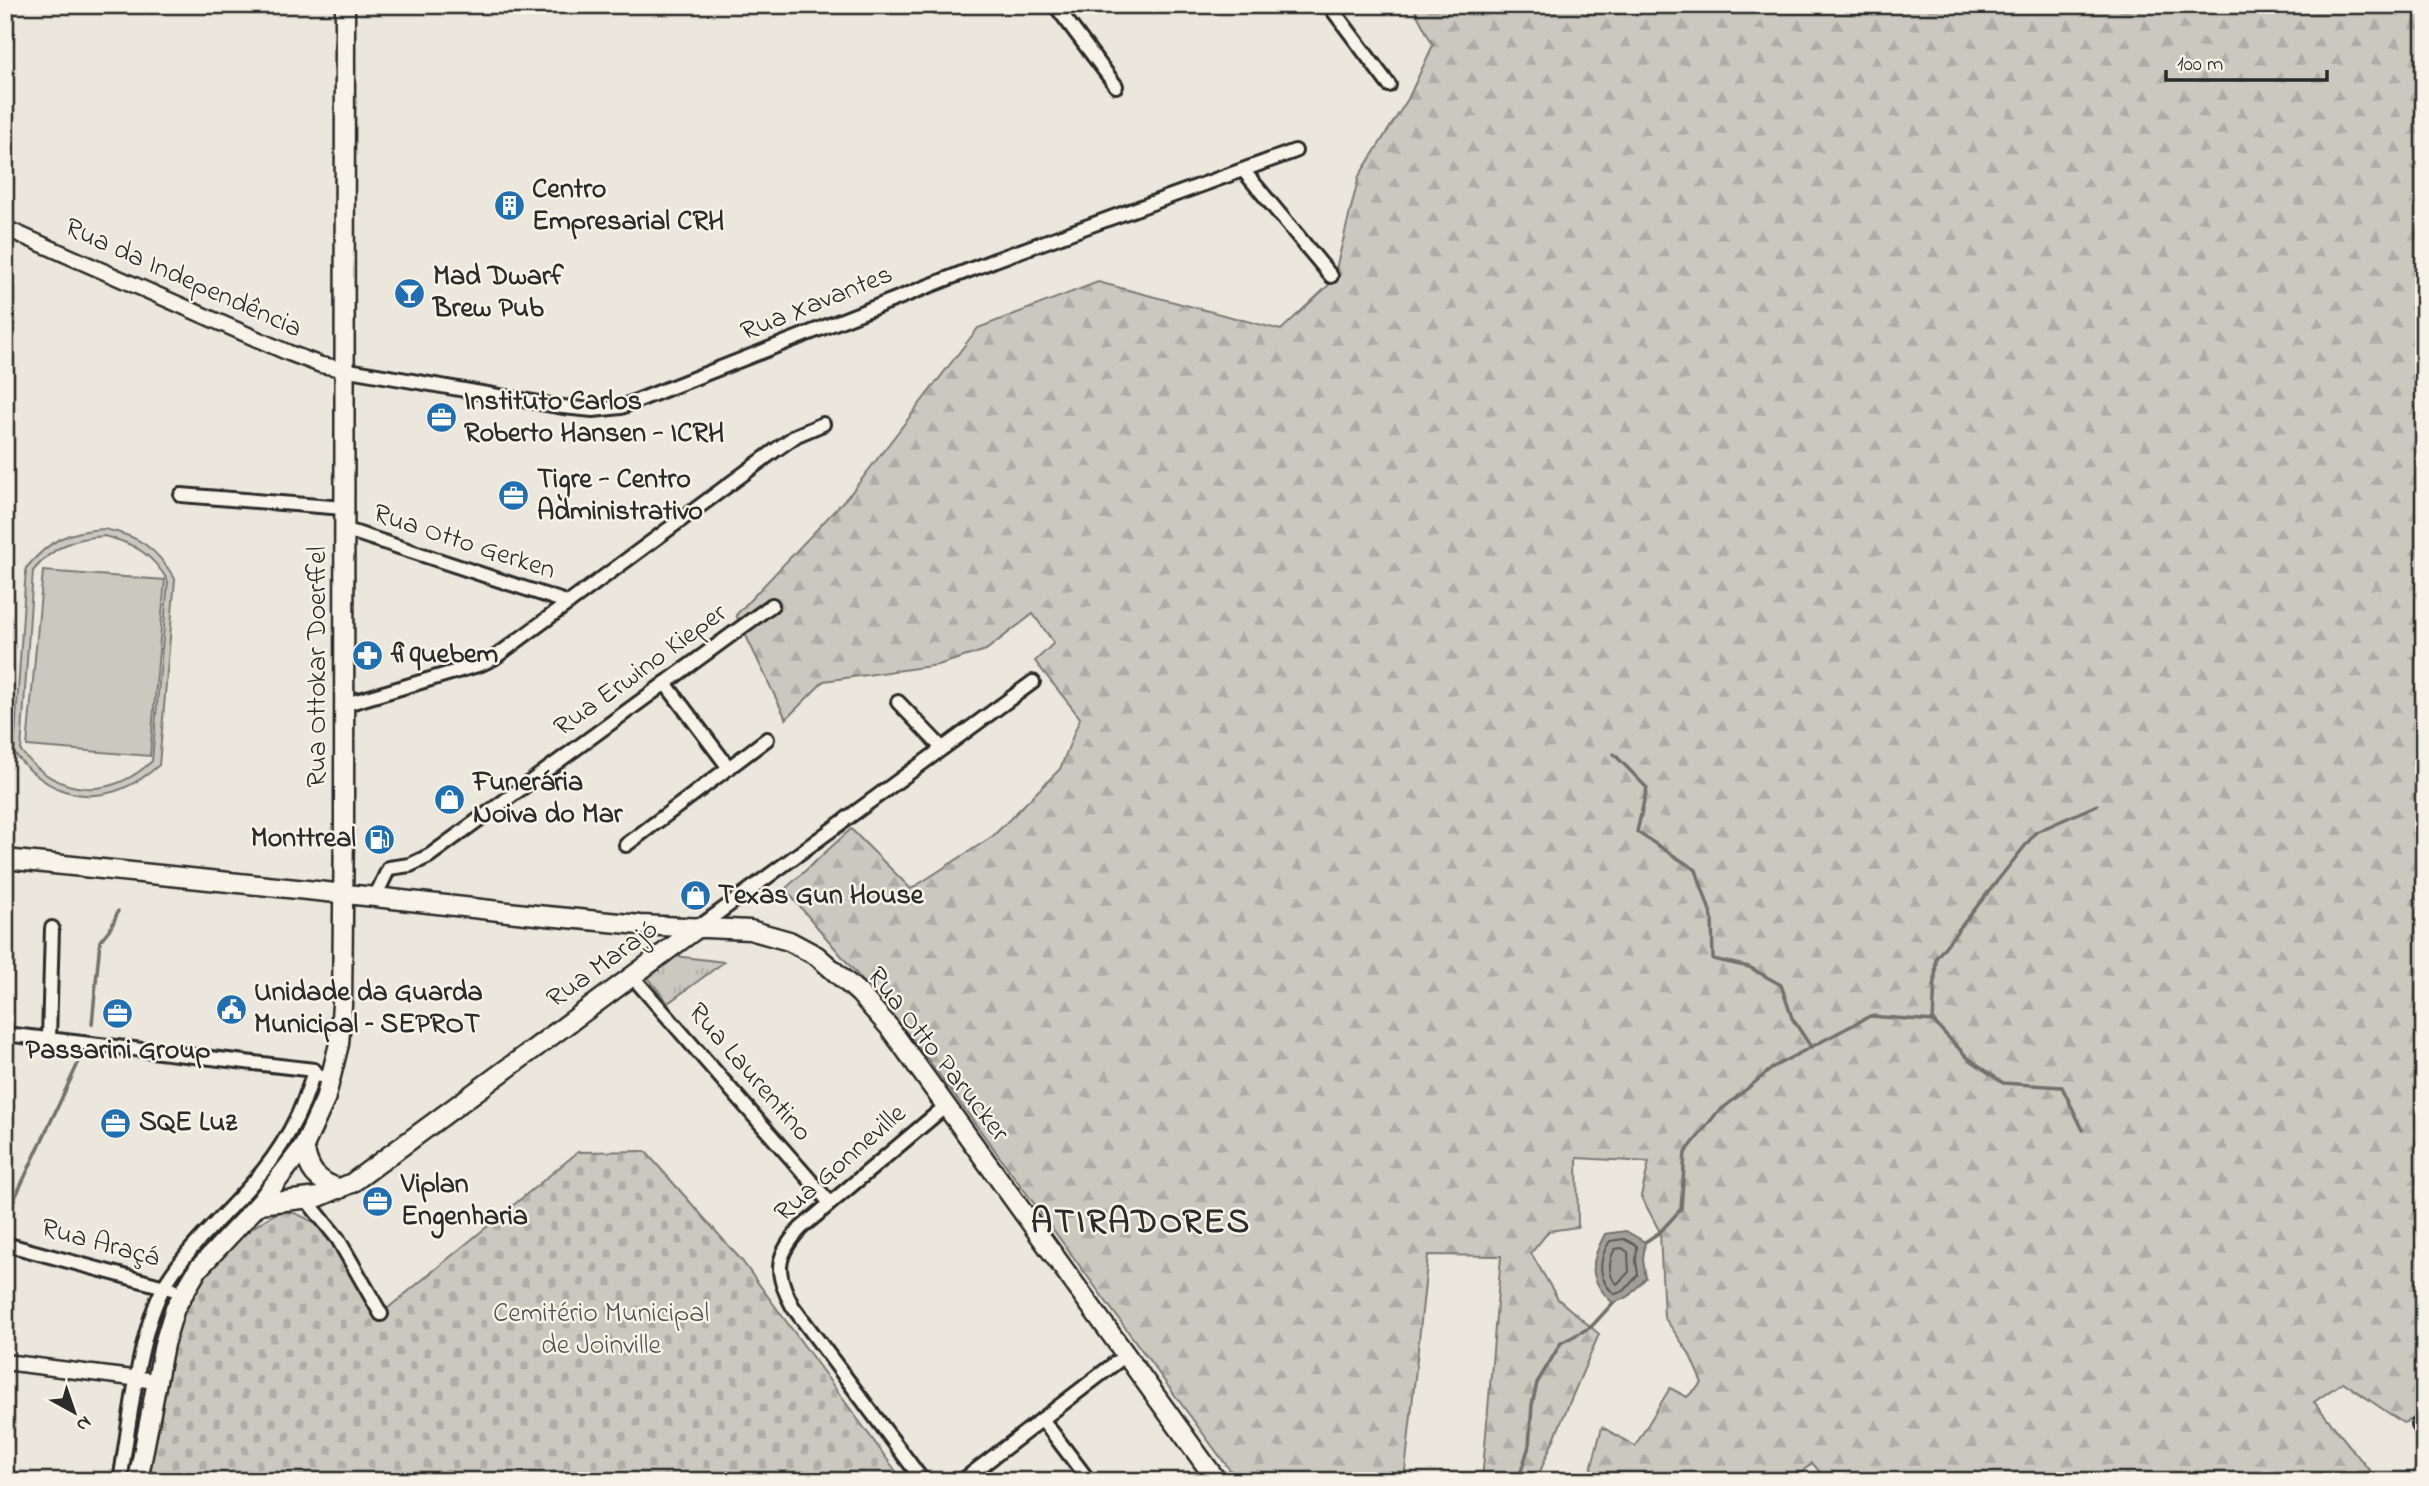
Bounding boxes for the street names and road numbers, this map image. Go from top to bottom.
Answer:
street label: Rua da Independência [58,208,308,350]
street label: Rua Xavantes [735,255,899,353]
street label: Rua Otto Gerken [367,494,561,592]
street label: Rua Ottokar Doerffel [298,546,339,788]
street label: Rua Erwino Kieper [546,594,736,748]
street label: Rua Marajó [539,910,667,1020]
street label: Rua Otto Parucker [855,959,1019,1152]
street label: Rua Laurentino [677,994,821,1152]
street label: Rua Gonneville [766,1095,917,1233]
street label: Rua Araçá [36,1209,164,1279]

